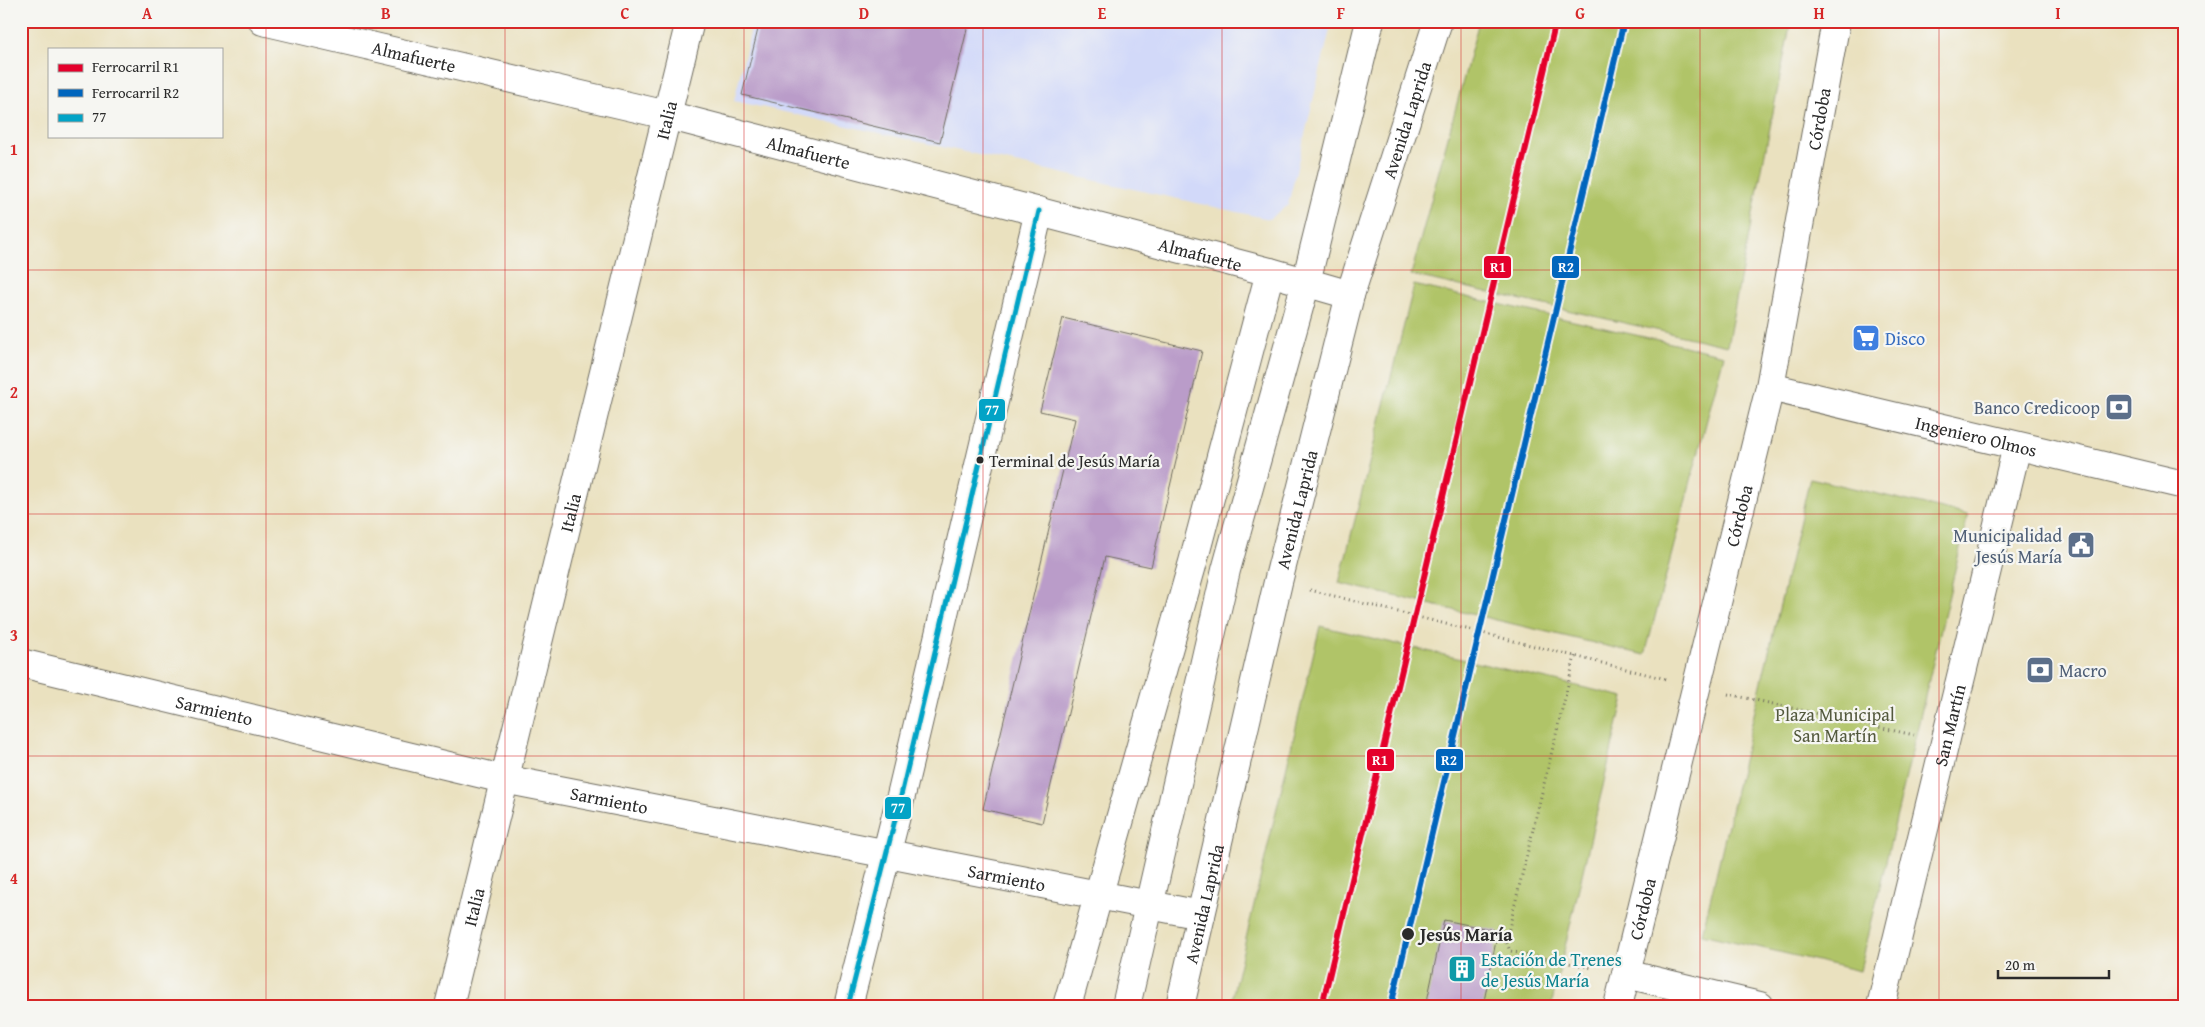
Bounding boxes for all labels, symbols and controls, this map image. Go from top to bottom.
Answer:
text: A [142,1,153,25]
text: B [381,1,391,25]
text: C [620,1,630,25]
text: D [859,1,869,25]
text: E [1098,1,1107,25]
text: F [1337,1,1345,25]
text: G [1575,1,1585,25]
text: H [1813,1,1825,25]
text: I [2055,1,2061,25]
street label: Almafuerte [369,33,459,79]
legend [48,48,222,138]
text: Ferrocarril R1 [92,56,179,77]
street label: Avenida Laprida [1375,57,1438,182]
text: Ferrocarril R2 [92,82,179,103]
street label: Córdoba [1800,85,1837,152]
street label: Italia [648,97,684,142]
text: 77 [92,106,106,127]
street label: Almafuerte [764,128,853,176]
text: 1 [10,137,18,161]
street label: Almafuerte [1156,230,1245,278]
line badge: R1 [1483,255,1512,279]
line badge: R2 [1551,255,1580,279]
text: R1 [1490,257,1506,277]
text: R2 [1558,257,1574,277]
supermarket icon: Disco [1851,323,1881,353]
place label: Disco [1885,325,1925,352]
text: 2 [10,380,18,404]
bank icon: Banco Credicoop [2104,392,2134,422]
place label: Banco Credicoop [1974,394,2100,421]
line badge: 77 [978,398,1006,422]
text: 77 [985,400,999,420]
street label: Ingeniero Olmos [1913,408,2040,463]
street label: Avenida Laprida [1268,447,1324,572]
place label: Terminal de Jesús María [989,448,1160,473]
marker: Terminal de Jesús María [975,455,985,465]
street label: Córdoba [1718,481,1759,549]
street label: Italia [552,490,588,535]
place label: Municipalidad Jesús María [1953,522,2062,570]
public building icon: Municipalidad Jesús María [2066,530,2096,560]
text: 3 [10,623,18,647]
bank icon: Macro [2025,655,2055,685]
place label: Macro [2059,657,2107,684]
street label: San Martín [1926,681,1972,769]
street label: Sarmiento [173,687,256,732]
park label: Plaza Municipal San Martín [1775,701,1895,749]
line badge: R1 [1366,748,1395,772]
line badge: R2 [1435,748,1464,772]
text: R1 [1372,750,1388,770]
text: R2 [1441,750,1457,770]
street label: Sarmiento [568,779,650,820]
line badge: 77 [884,796,912,820]
text: 77 [891,798,905,818]
street label: Avenida Laprida [1177,841,1231,966]
street label: Sarmiento [966,856,1048,898]
text: 4 [10,866,18,890]
street label: Córdoba [1621,875,1663,943]
street label: Italia [455,884,491,929]
place label: Jesús María [1417,921,1513,948]
marker: Jesús María [1400,926,1416,942]
place label: Estación de Trenes de Jesús María [1481,946,1622,994]
scale bar [1998,947,2109,979]
building icon: Estación de Trenes de Jesús María [1447,954,1477,984]
text: 20 m [2005,954,2036,975]

